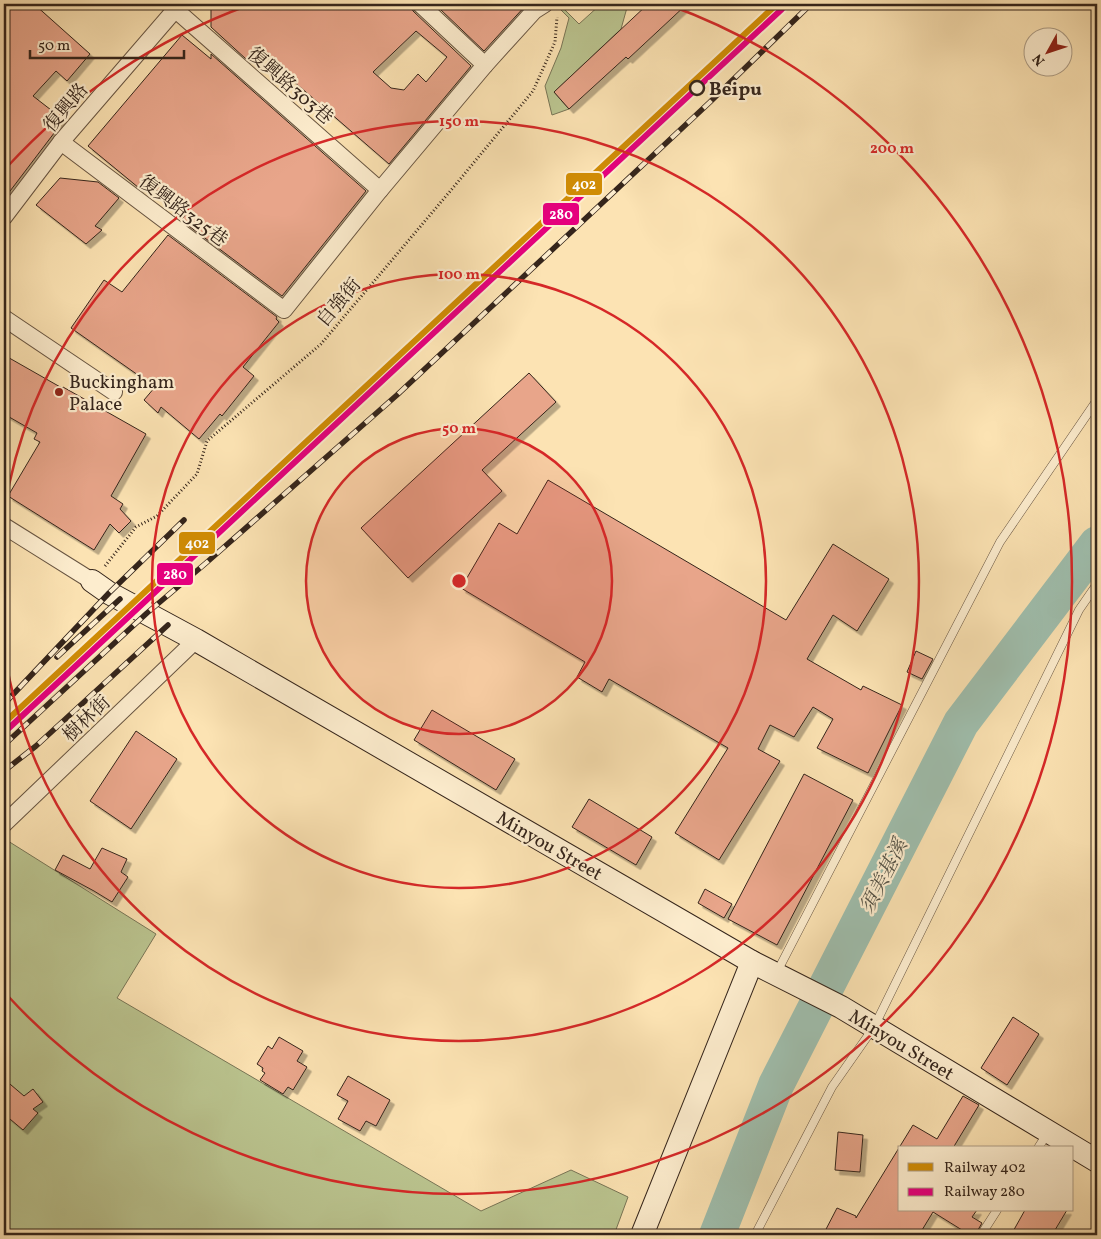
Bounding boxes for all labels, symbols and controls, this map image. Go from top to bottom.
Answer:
scale bar [30,28,184,60]
north arrow [1024,28,1074,78]
text: 50 m [38,36,70,57]
street label: 復興路303巷 [241,42,338,131]
text: N [1029,49,1050,69]
place label: Beipu [709,77,762,103]
street label: 復興路 [38,78,95,138]
marker: Beipu [689,80,705,96]
text: 150 m [439,112,479,133]
text: 200 m [870,139,914,160]
street label: 復興路325巷 [133,170,233,254]
line badge: 402 [565,172,603,196]
text: 402 [572,176,596,195]
line badge: 280 [542,202,580,226]
text: 280 [549,206,573,225]
text: 100 m [438,265,481,286]
street label: 自強街 [311,273,368,333]
place label: Buckingham Palace [69,370,174,418]
marker: Buckingham Palace [53,386,65,398]
text: 50 m [442,419,476,440]
line badge: 402 [178,531,216,555]
text: 402 [185,535,209,554]
line badge: 280 [156,562,194,586]
text: 280 [163,566,187,585]
centre of rings [450,572,468,590]
street label: 樹林街 [58,690,117,749]
street label: Minyou Street [491,806,607,888]
water label: 須美基溪 [854,833,916,919]
street label: Minyou Street [843,1004,959,1088]
legend [898,1146,1074,1212]
text: Railway 402 [944,1158,1026,1179]
text: Railway 280 [944,1182,1025,1203]

